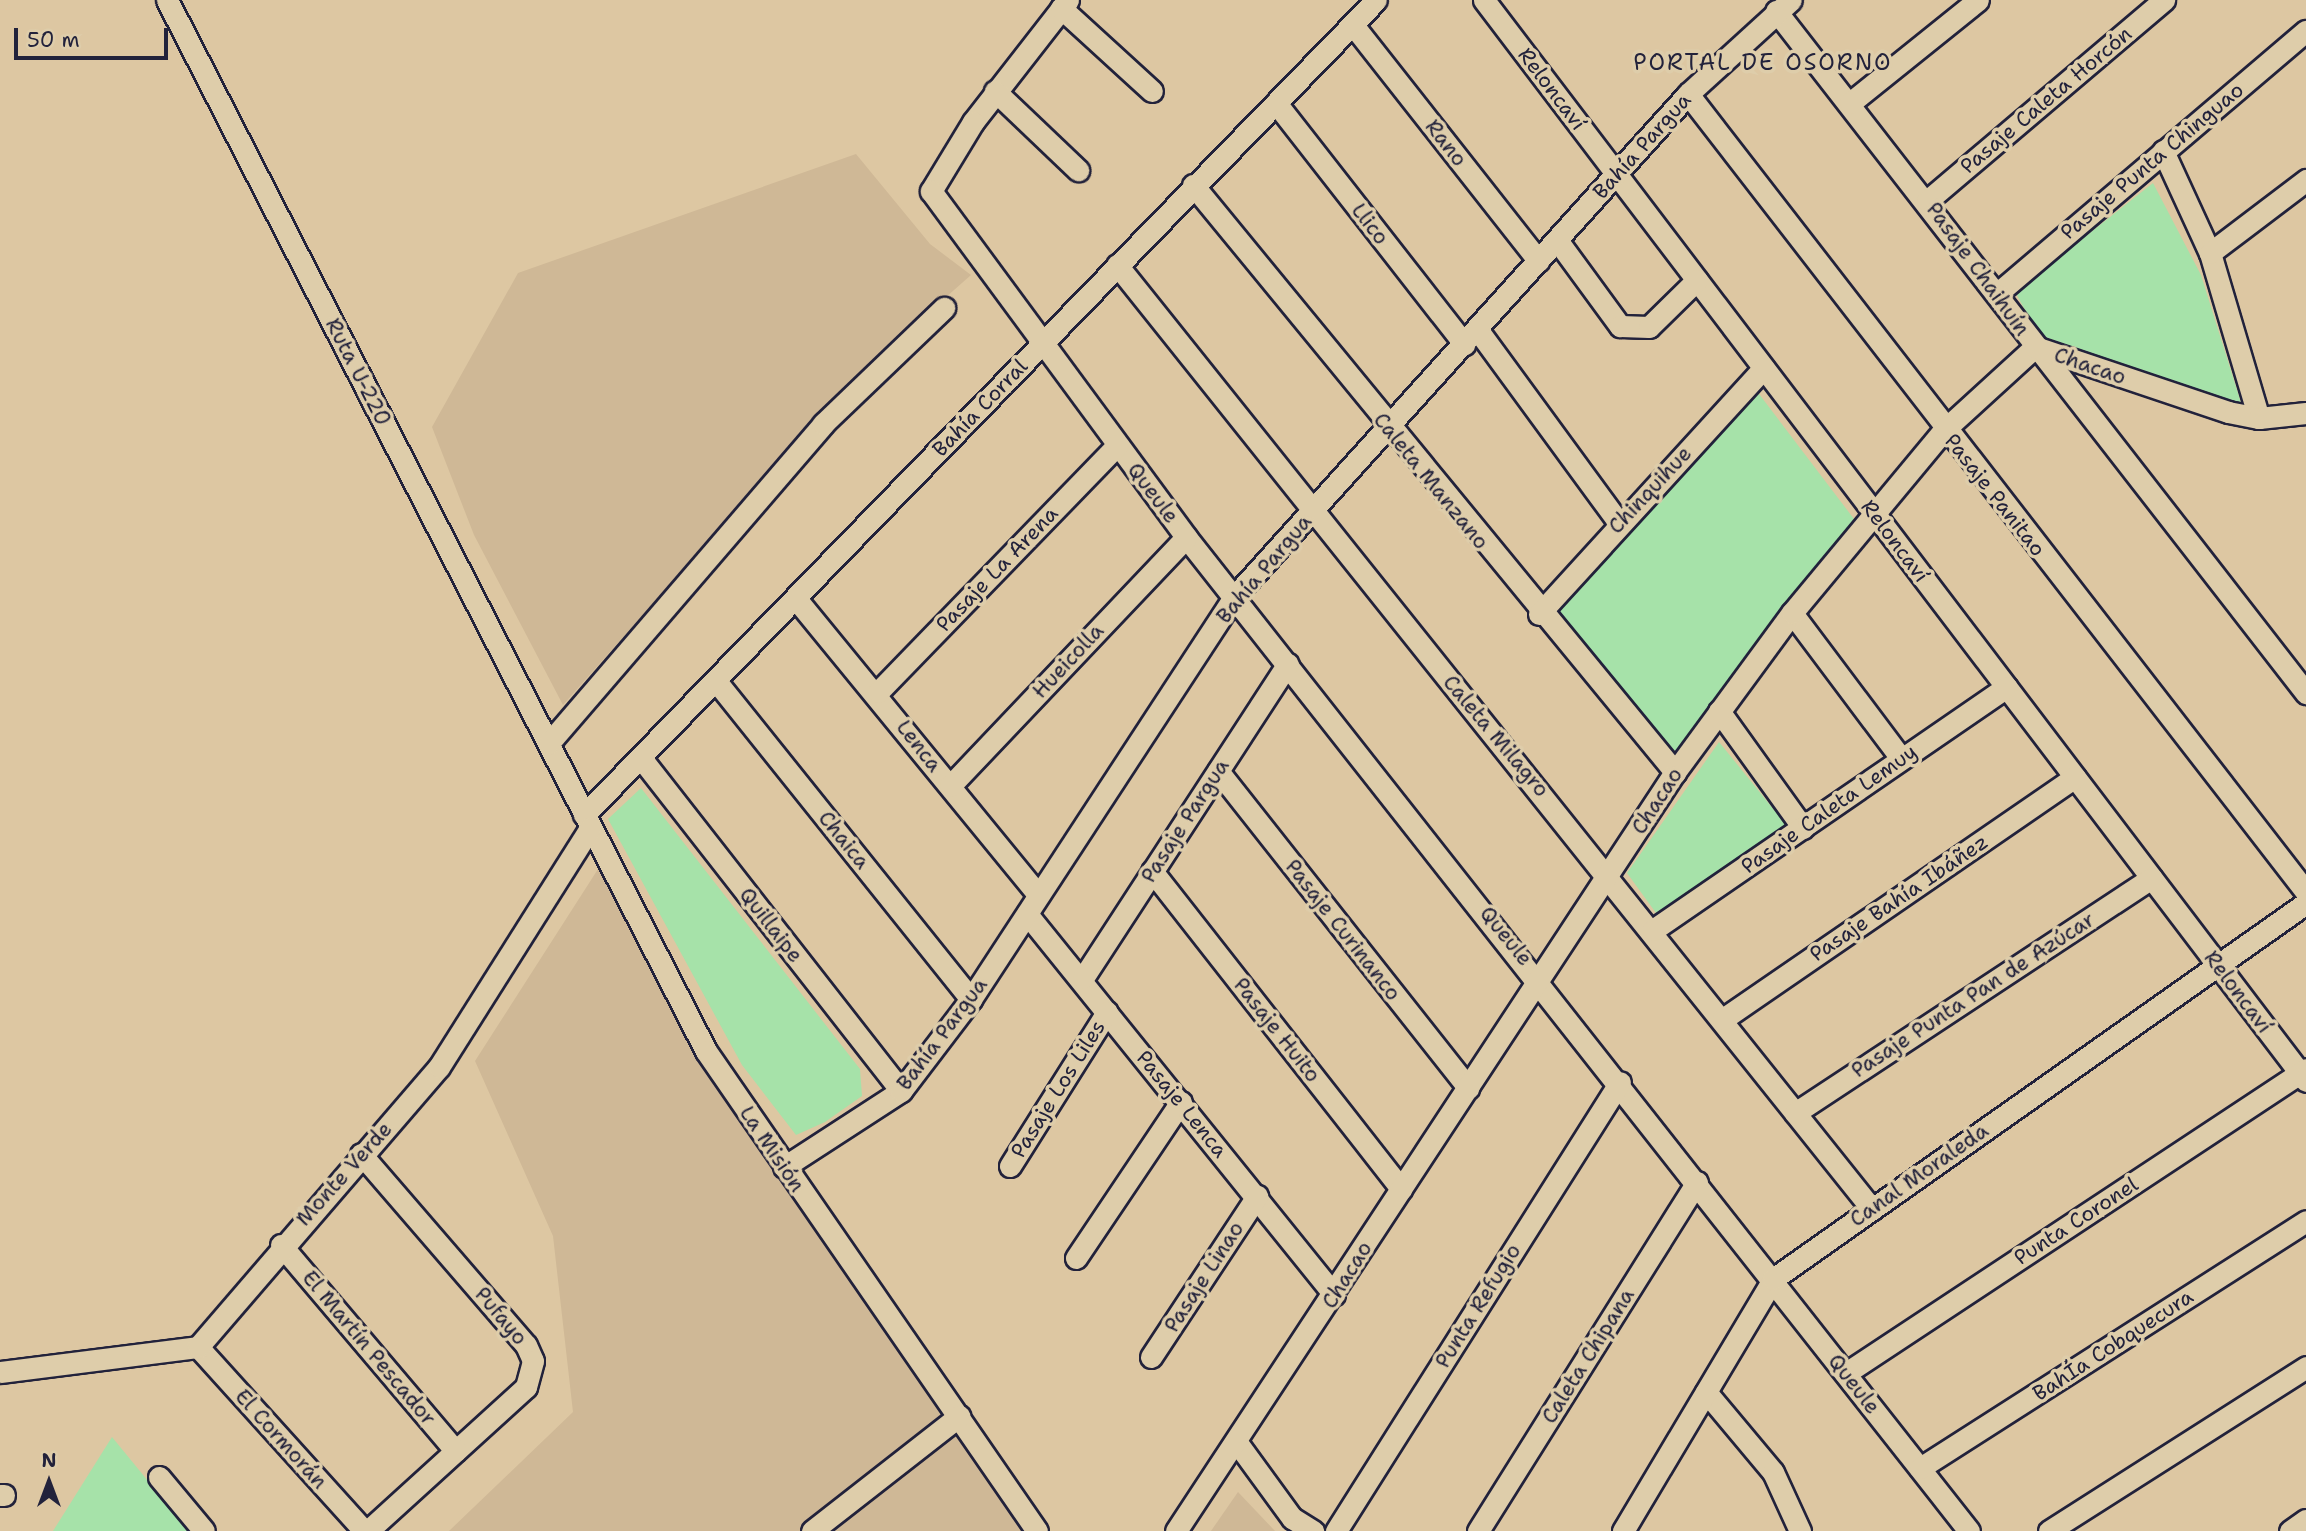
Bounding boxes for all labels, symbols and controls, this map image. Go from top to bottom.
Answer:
scale bar [18,14,172,58]
street label: Pasaje Caleta Horcón [1955,21,2137,179]
text: 50 m [27,26,80,54]
street label: Reloncaví [1513,43,1591,135]
district label: PORTAL DE OSORNO [1635,48,1891,76]
street label: Pasaje Punta Chinguao [2055,77,2249,245]
street label: Bahía Pargua [1588,88,1696,204]
street label: Rano [1420,115,1472,171]
street label: Pasaje Chaihuín [1921,197,2035,341]
street label: Llico [1346,198,1394,250]
street label: Ruta U-220 [320,314,396,430]
street label: Chacao [2051,342,2129,390]
street label: Bahía Corral [927,354,1033,462]
street label: Caleta Manzano [1368,408,1494,554]
street label: Pasaje Panitao [1939,429,2051,561]
street label: Chinquihue [1603,441,1697,539]
street label: Queule [1122,458,1184,528]
street label: Reloncaví [1856,495,1934,587]
street label: Pasaje La Arena [931,501,1063,637]
street label: Bahía Pargua [1211,509,1317,629]
street label: Hueicolla [1027,618,1109,704]
street label: Caleta Milagro [1438,670,1554,802]
street label: Lenca [891,715,947,777]
street label: Pasaje Caleta Lemuy [1736,739,1922,879]
street label: Pasaje Pargua [1136,754,1234,888]
street label: Chacao [1626,763,1688,839]
street label: Chaica [813,806,875,874]
street label: Pasaje Bahía Ibáñez [1805,829,1993,967]
street label: Pasaje Curinanco [1280,854,1406,1006]
street label: Quillaipe [734,883,808,967]
street label: Queule [1474,901,1538,971]
street label: Pasaje Punta Pan de Azúcar [1847,907,2099,1083]
street label: Reloncaví [2199,946,2277,1038]
street label: Bahía Pargua [891,973,993,1095]
street label: Pasaje Huito [1228,973,1326,1087]
street label: Pasaje Los Liles [1006,1015,1110,1163]
street label: Pasaje Lenca [1131,1045,1233,1163]
street label: La Misión [734,1101,810,1197]
street label: Monte Verde [291,1117,397,1231]
street label: Canal Moraleda [1845,1118,1993,1232]
street label: Punta Coronel [2009,1172,2143,1270]
street label: Pasaje Linao [1159,1217,1249,1337]
street label: Chacao [1317,1237,1377,1313]
street label: Punta Refugio [1430,1239,1526,1373]
street label: El Martín Pescador [297,1265,441,1431]
street label: Pufayo [470,1282,532,1350]
street label: Caleta Chipana [1536,1284,1640,1428]
street label: BahÍa Cobquecura [2028,1284,2198,1406]
street label: Queule [1823,1349,1885,1419]
street label: El Cormorán [230,1384,332,1494]
north arrow [14,1447,84,1517]
text: N [41,1448,57,1473]

